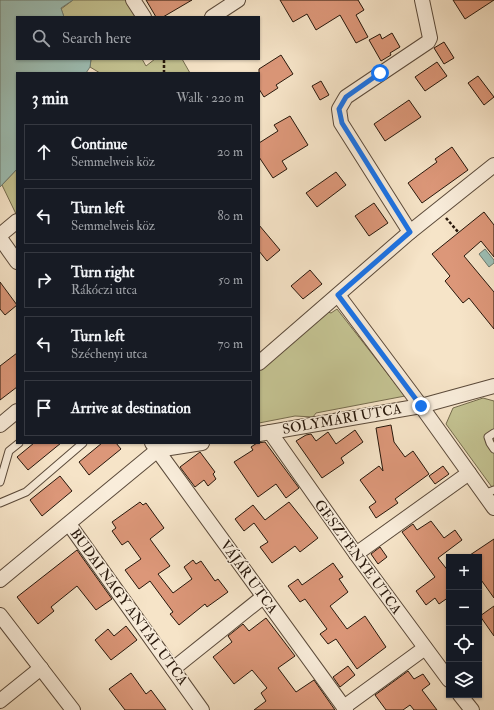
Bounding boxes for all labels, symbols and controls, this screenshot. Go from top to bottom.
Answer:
search box [16,16,260,60]
icon: search [30,27,52,49]
text: Search here [62,29,131,48]
route start [371,64,389,82]
text: 3 min [32,88,69,109]
text: Walk · 220 m [176,90,244,106]
text: Continue [71,135,127,154]
icon: ahead [33,141,55,163]
text: 20 m [217,144,243,160]
text: Semmelweis köz [71,154,155,170]
text: Turn left [71,199,125,218]
icon: left [33,205,55,227]
text: 80 m [217,208,243,224]
text: Semmelweis köz [71,218,155,234]
text: Turn right [71,263,134,282]
icon: right [33,269,55,291]
text: 50 m [218,272,243,288]
text: Rákóczi utca [71,282,137,298]
text: Turn left [71,327,125,346]
icon: left [33,333,55,355]
text: 70 m [218,336,243,352]
text: Széchenyi utca [71,346,147,362]
icon: arrive [33,397,55,419]
route end [412,397,430,415]
text: Arrive at destination [71,399,191,418]
street label: SOLYMÁRI UTCA [281,400,403,438]
street label: GESZTENYE UTCA [311,496,405,618]
street label: BUDAI NAGY ANTAL UTCA [66,525,192,689]
street label: VÁJÁR UTCA [217,537,281,617]
map controls [446,554,482,698]
button: + [446,554,482,590]
button: − [446,590,482,626]
button: locate [446,626,482,662]
button: layers [446,662,482,698]

